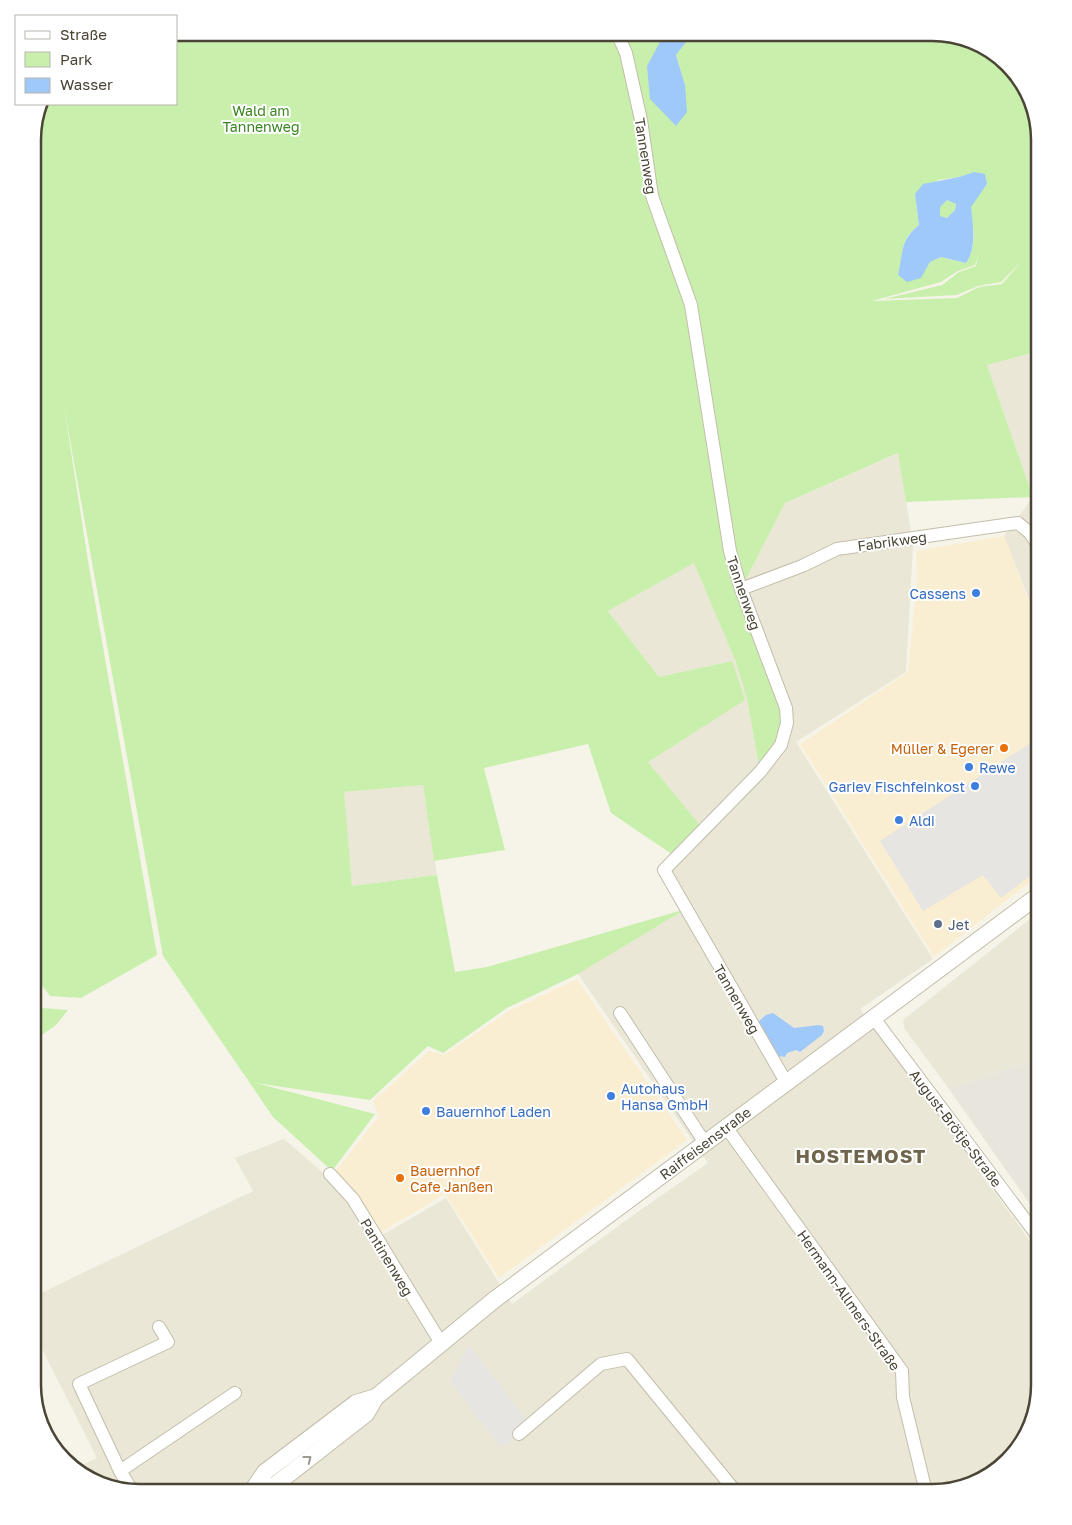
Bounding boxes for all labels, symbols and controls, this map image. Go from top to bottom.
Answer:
legend [15,15,178,105]
text: Straße [60,25,107,43]
text: Park [60,50,93,68]
text: Wasser [60,75,113,93]
park label: Wald am Tannenweg [222,102,300,135]
street label: Tannenweg [632,117,660,195]
street label: Fabrikweg [856,528,928,554]
street label: Tannenweg [723,554,765,632]
place label: Cassens [910,585,966,602]
marker: Cassens [970,587,982,599]
place label: Müller & Egerer [891,740,995,757]
marker: Müller & Egerer [998,742,1010,754]
place label: Rewe [979,759,1016,776]
marker: Rewe [963,761,975,773]
place label: Gariev Fischfeinkost [829,778,965,795]
marker: Gariev Fischfeinkost [969,780,981,792]
place label: Aldi [909,812,935,829]
marker: Aldi [893,814,905,826]
place label: Jet [948,916,970,933]
marker: Jet [932,918,944,930]
street label: Tannenweg [710,961,764,1037]
street label: August-Brötje-Straße [906,1066,1006,1190]
place label: Autohaus Hansa GmbH [621,1080,709,1113]
marker: Autohaus Hansa GmbH [605,1090,617,1102]
place label: Bauernhof Laden [436,1103,551,1120]
street label: Raiffeisenstraße [656,1103,754,1183]
marker: Bauernhof Laden [420,1105,432,1117]
district label: HOSTEMOST [796,1144,926,1167]
place label: Bauernhof Cafe Janßen [410,1162,493,1195]
marker: Bauernhof Cafe Janßen [394,1172,406,1184]
street label: Pantinenweg [357,1215,417,1299]
street label: Hermann-Allmers-Straße [794,1226,904,1374]
one-way arrow [302,1457,311,1465]

